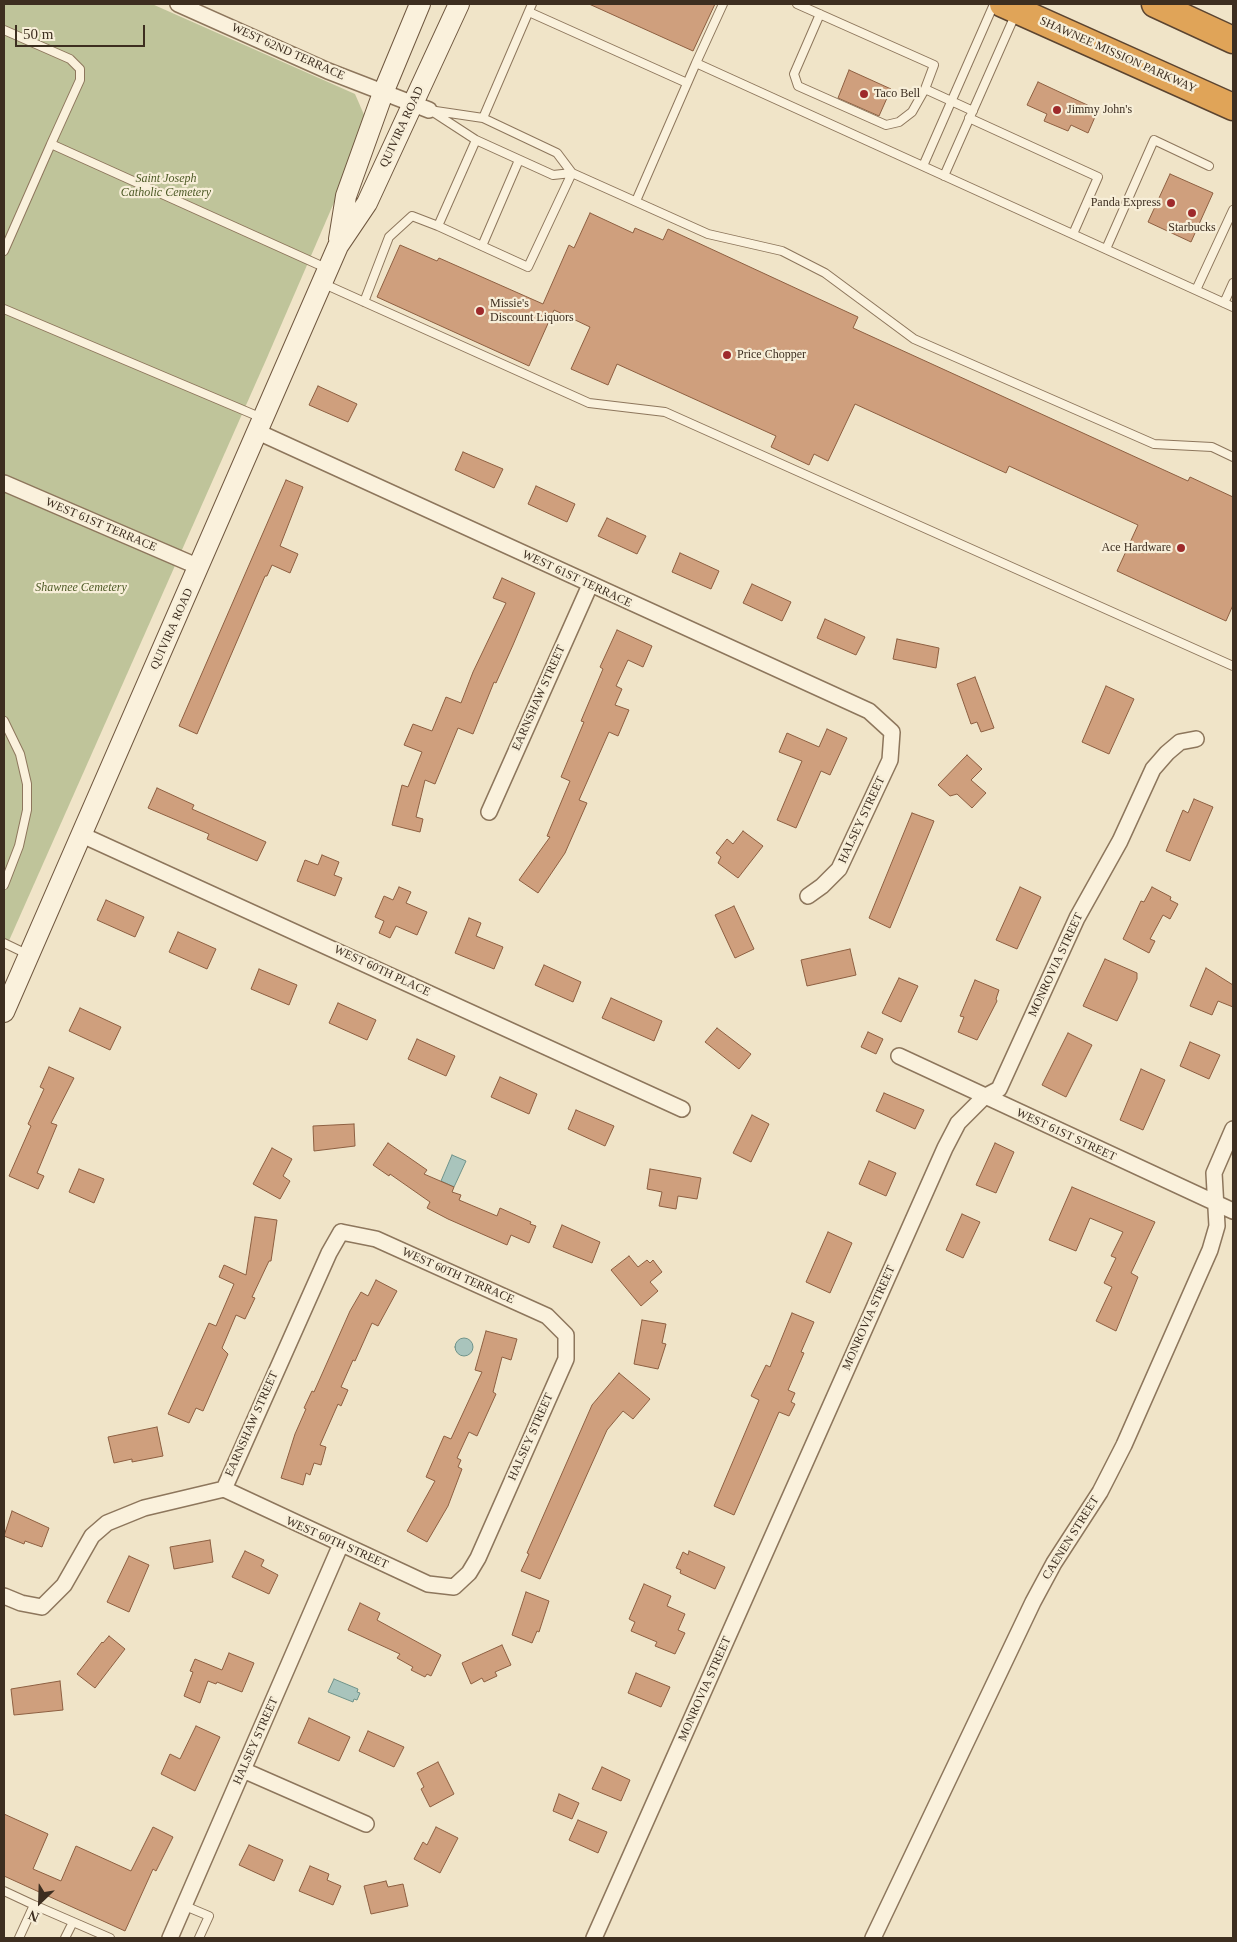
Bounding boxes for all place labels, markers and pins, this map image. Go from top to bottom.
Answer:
place label: Taco Bell [874,87,920,101]
marker: Taco Bell [858,88,870,100]
place label: Jimmy John's [1067,103,1132,117]
marker: Jimmy John's [1051,104,1063,116]
place label: Panda Express [1091,196,1161,210]
marker: Panda Express [1165,197,1177,209]
marker: Starbucks [1186,207,1198,219]
place label: Starbucks [1168,221,1216,235]
place label: Missie's Discount Liquors [490,297,574,325]
marker: Missie's Discount Liquors [474,305,486,317]
place label: Price Chopper [737,348,806,362]
marker: Price Chopper [721,349,733,361]
place label: Ace Hardware [1101,541,1171,555]
marker: Ace Hardware [1175,542,1187,554]

